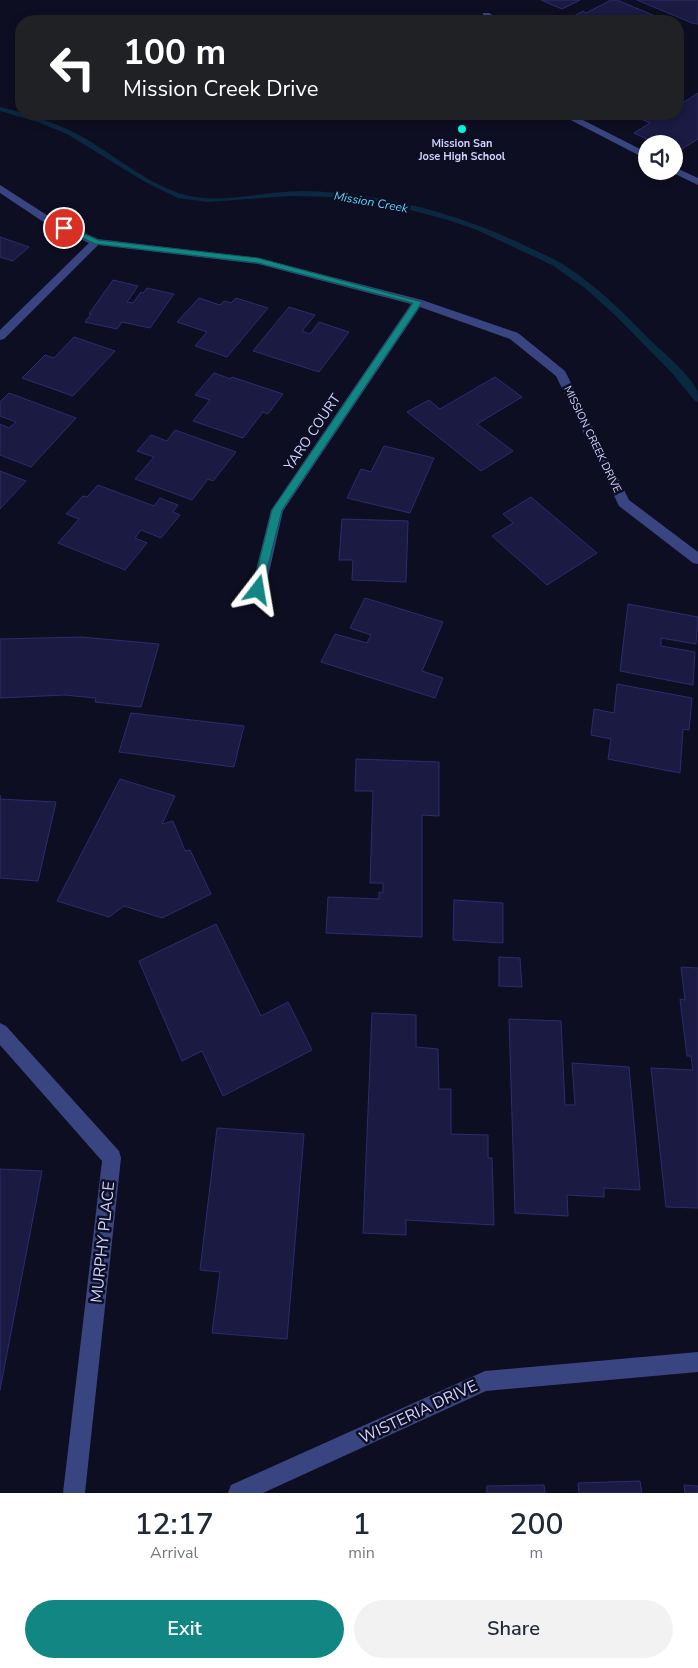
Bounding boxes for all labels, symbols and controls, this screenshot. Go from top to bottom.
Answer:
text: 100 m [123,29,226,76]
icon: left [40,35,105,100]
text: Mission Creek Drive [123,74,318,104]
marker: Mission San Jose High School [456,123,468,135]
map controls [638,135,683,180]
button: sound [638,135,683,180]
place label: Mission San Jose High School [418,136,506,164]
water label: Mission Creek [333,188,410,217]
pin [43,207,85,249]
icon: arrive [50,214,78,242]
street label: MISSION CREEK DRIVE [560,383,625,495]
street label: YARO COURT [279,390,345,475]
position arrow [231,563,283,615]
street label: MURPHY PLACE [86,1180,120,1304]
street label: WISTERIA DRIVE [356,1375,481,1449]
text: 12:17 [135,1504,214,1545]
text: 1 [353,1504,371,1545]
text: 200 [509,1504,563,1545]
text: Arrival [150,1542,198,1564]
text: min [348,1542,375,1564]
text: m [530,1542,543,1564]
button: Exit [25,1600,344,1658]
button: Share [354,1600,673,1658]

